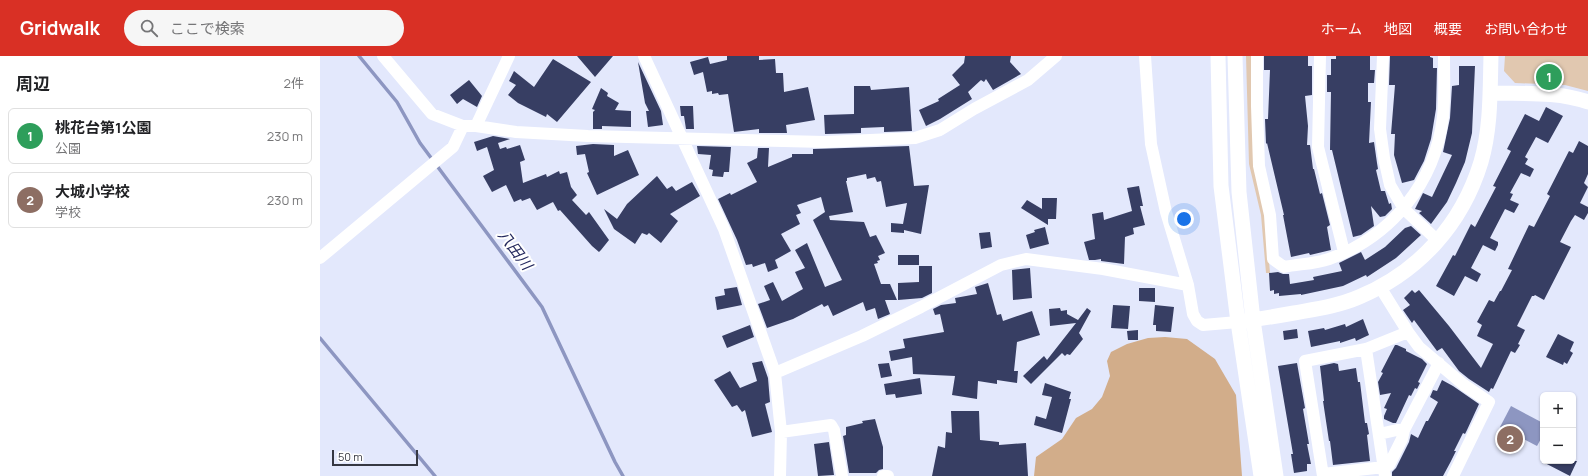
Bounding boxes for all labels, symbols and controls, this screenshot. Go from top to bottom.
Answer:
search box [124,10,404,46]
text: Gridwalk [20,15,100,41]
icon: search [138,17,160,39]
text: ここで検索 [170,18,245,39]
text: ホーム [1320,19,1362,38]
text: 地図 [1384,19,1412,38]
text: 概要 [1434,19,1462,38]
text: お問い合わせ [1484,19,1568,38]
pin: 1 [1536,62,1562,92]
text: 周辺 [16,72,50,95]
text: 2件 [284,74,304,92]
text: 桃花台第1公園 [55,117,152,138]
text: 1 [27,127,33,145]
text: 230 m [267,127,303,145]
text: 公園 [55,139,81,157]
text: 大城小学校 [55,181,130,202]
text: 2 [26,191,34,209]
text: 230 m [267,191,303,209]
text: 学校 [55,203,81,221]
your location [1174,209,1194,229]
water label: 八田川 [493,225,539,276]
map controls [1540,392,1576,464]
button: + [1540,392,1576,428]
pin: 2 [1497,424,1523,454]
button: − [1540,428,1576,464]
scale bar [332,448,418,467]
text: 50 m [338,449,363,464]

